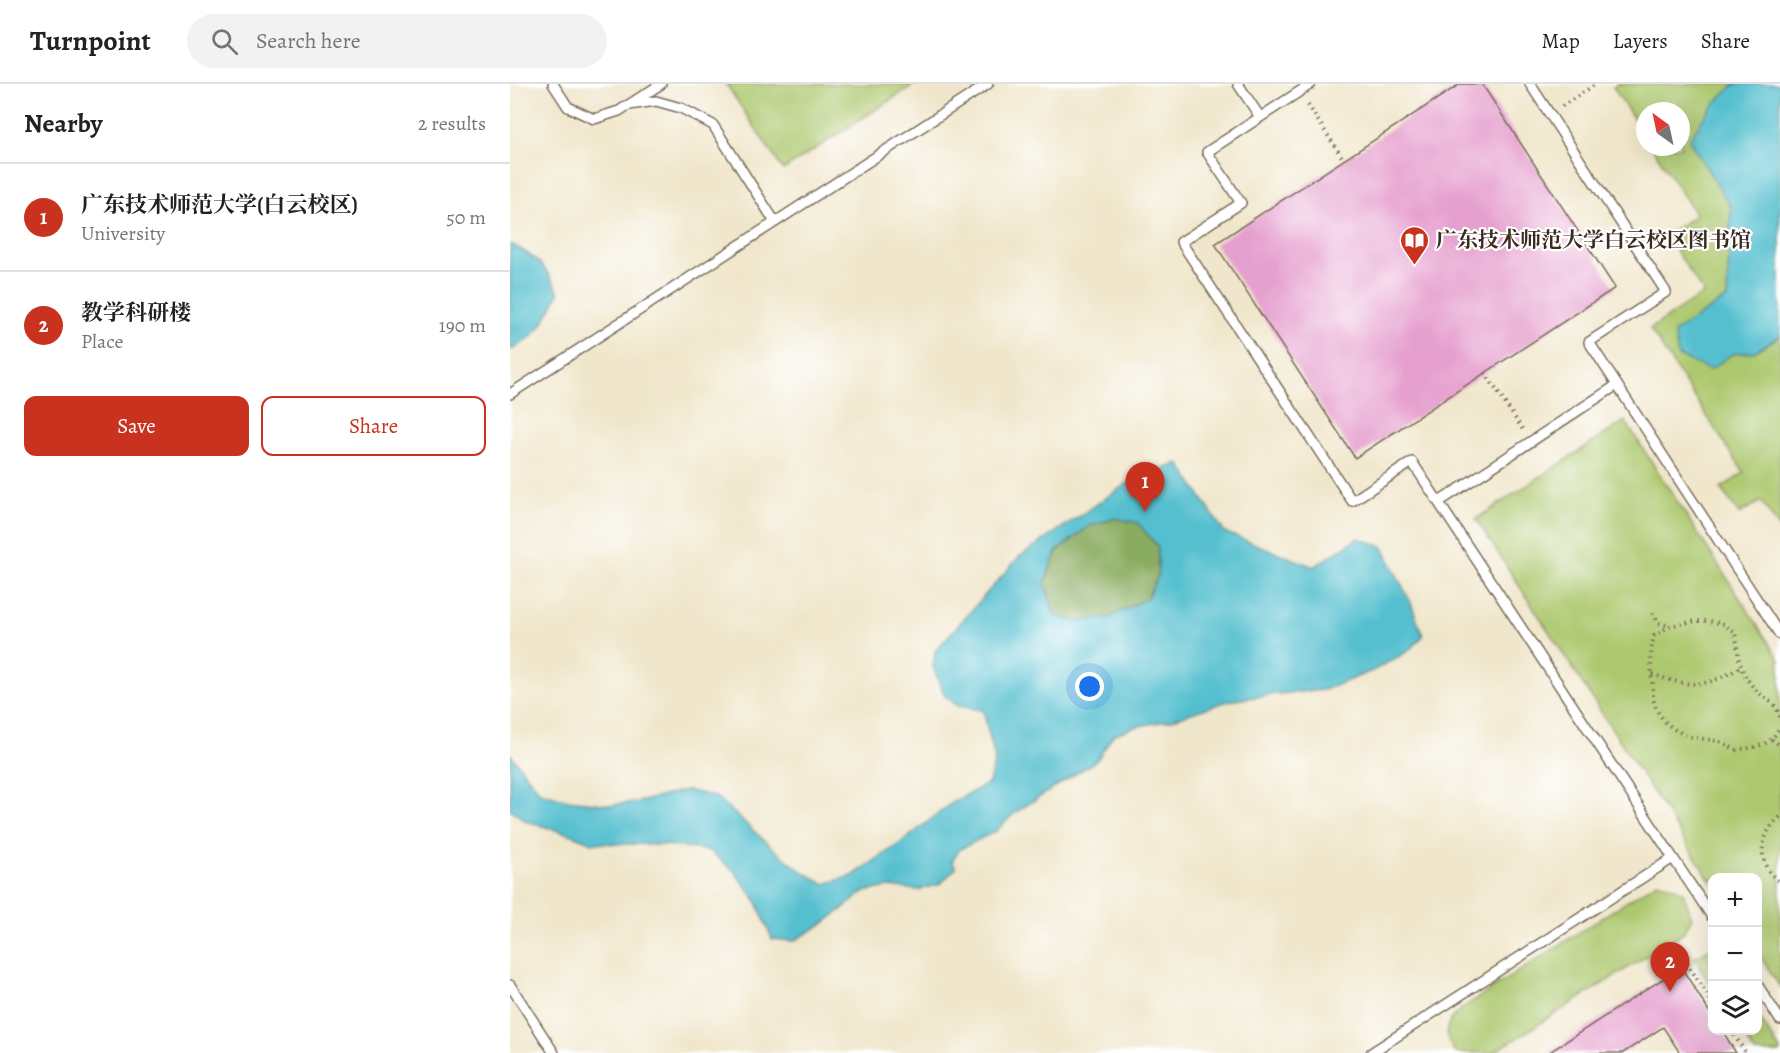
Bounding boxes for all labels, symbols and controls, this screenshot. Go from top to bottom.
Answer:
search box [187,14,607,68]
text: Turnpoint [30,22,151,60]
icon: search [208,25,241,58]
text: Search here [256,26,361,56]
text: Map [1541,27,1580,55]
text: Layers [1613,27,1668,55]
text: Share [1701,27,1750,55]
north arrow [1636,102,1690,156]
text: Nearby [24,106,103,141]
text: 2 results [418,110,486,137]
text: 广东技术师范大学(白云校区) [81,190,358,220]
text: 1 [40,204,47,231]
text: 50 m [446,204,486,231]
text: University [81,220,165,247]
library icon: 广东技术师范大学白云校区图书馆 [1399,224,1431,266]
place label: 广东技术师范大学白云校区图书馆 [1436,226,1751,254]
text: 教学科研楼 [81,298,191,328]
text: 2 [39,312,48,339]
text: 190 m [439,312,486,339]
text: Place [81,328,123,355]
button: Save [24,396,249,456]
button: Share [261,396,486,456]
pin: 1 [1126,462,1164,512]
your location [1075,672,1104,701]
map controls [1708,873,1762,1035]
button: + [1708,873,1762,927]
button: − [1708,927,1762,981]
pin: 2 [1650,942,1690,992]
button: layers [1708,981,1762,1035]

